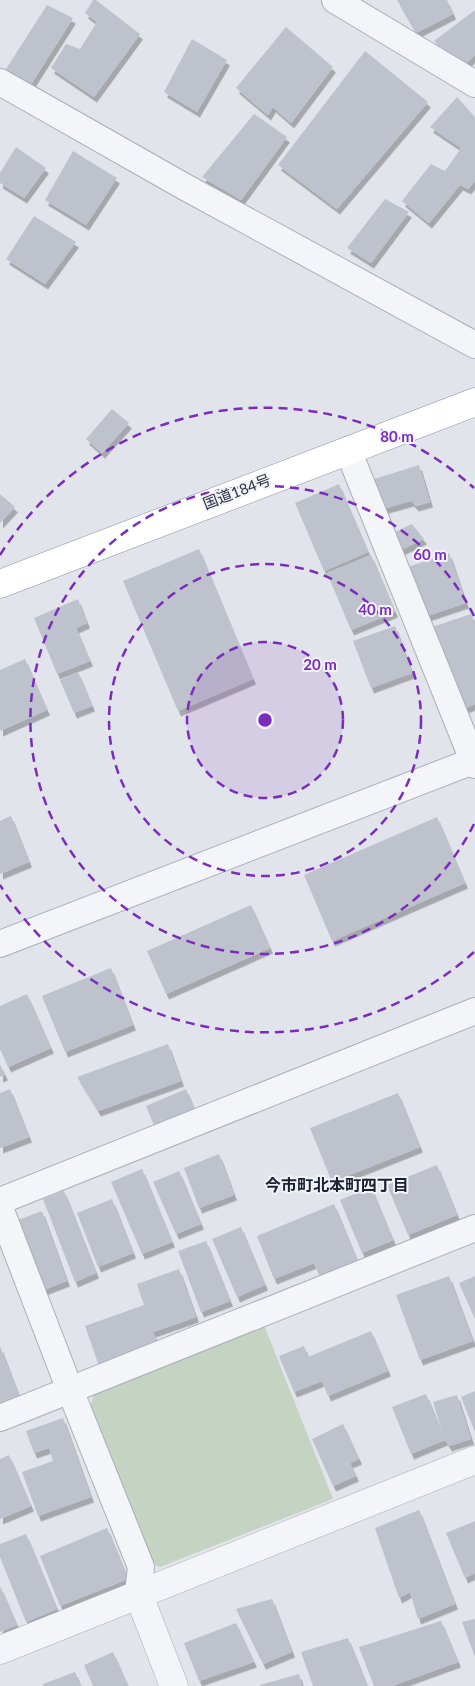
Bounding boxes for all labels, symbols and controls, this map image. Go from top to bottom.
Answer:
text: 80 m [380,427,414,445]
street label: 国道184号 [200,470,273,512]
text: 60 m [413,545,447,563]
text: 40 m [358,600,392,618]
text: 20 m [303,655,337,673]
centre of rings [256,711,274,729]
district label: 今市町北本町四丁目 [265,1175,409,1194]

